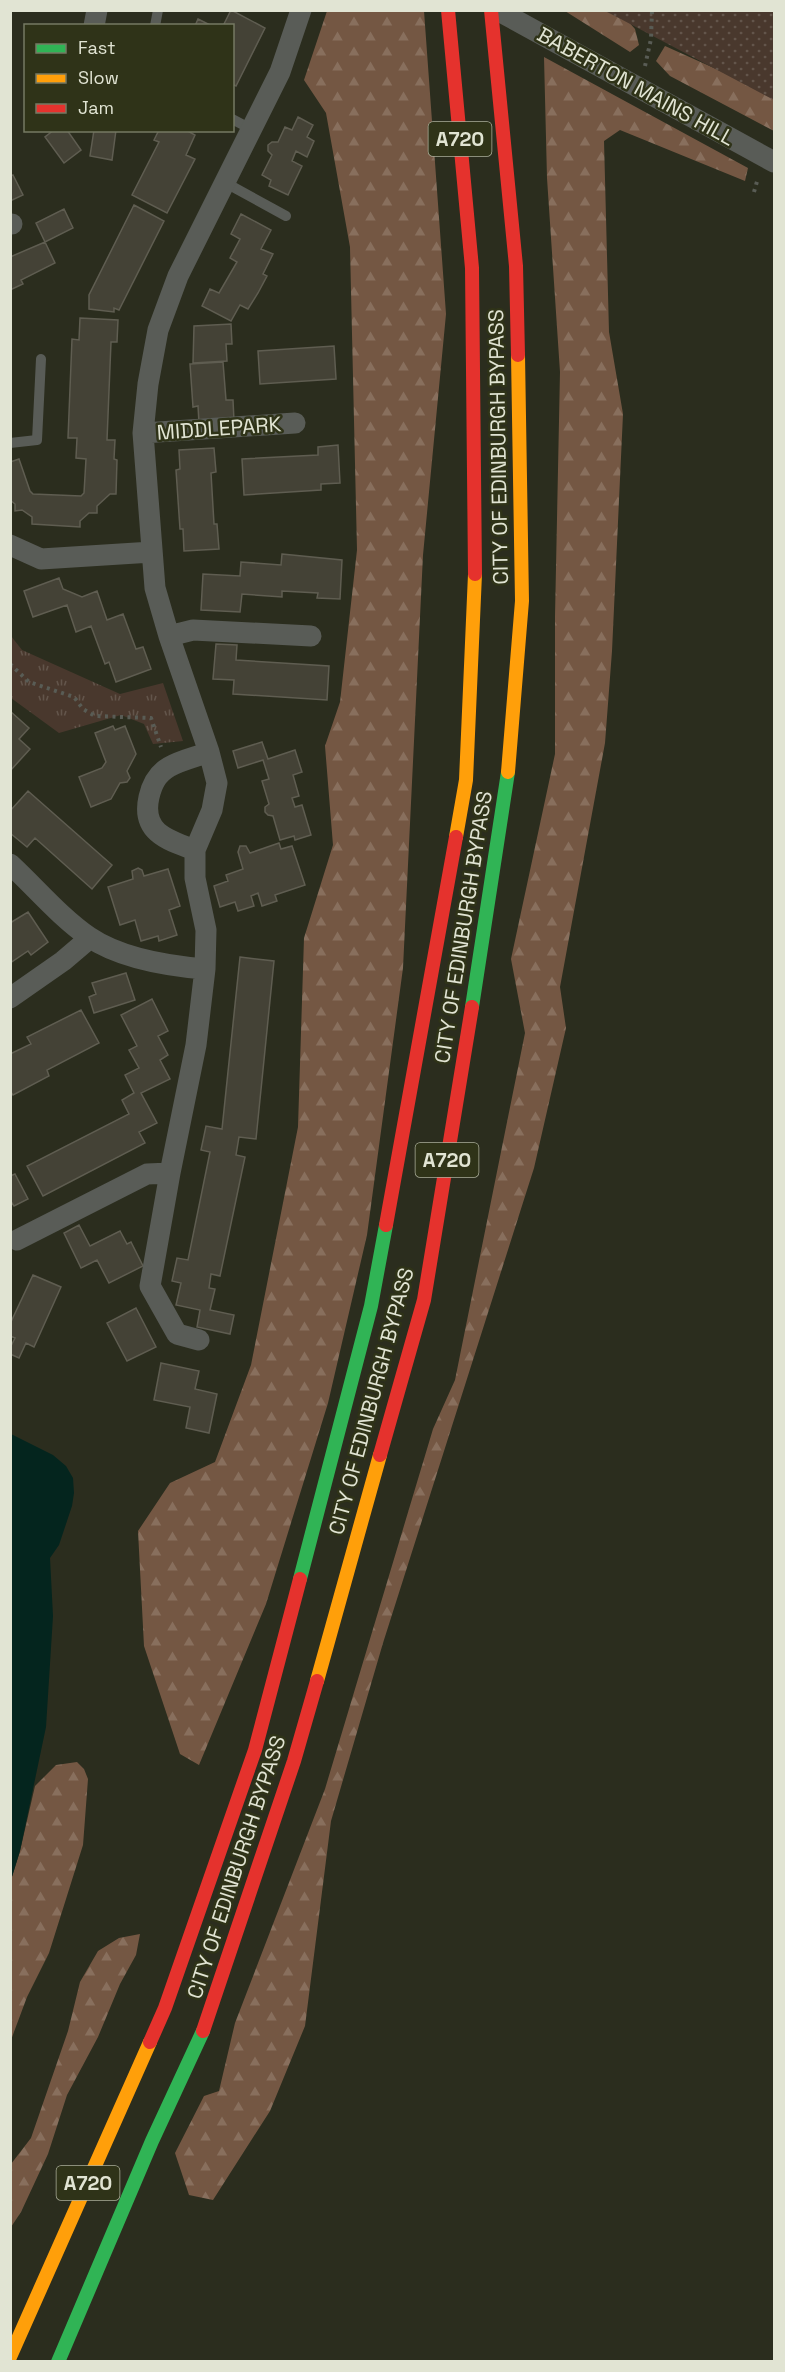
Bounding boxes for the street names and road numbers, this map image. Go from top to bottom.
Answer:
street label: BABERTON MAINS HILL [533,21,739,151]
road number: A720 [428,122,492,156]
street label: CITY OF EDINBURGH BYPASS [482,309,514,585]
street label: MIDDLEPARK [156,410,282,446]
street label: CITY OF EDINBURGH BYPASS [428,789,498,1065]
road number: A720 [416,1143,478,1177]
street label: CITY OF EDINBURGH BYPASS [322,1265,420,1537]
street label: CITY OF EDINBURGH BYPASS [181,1732,291,2002]
road number: A720 [56,2166,119,2200]

